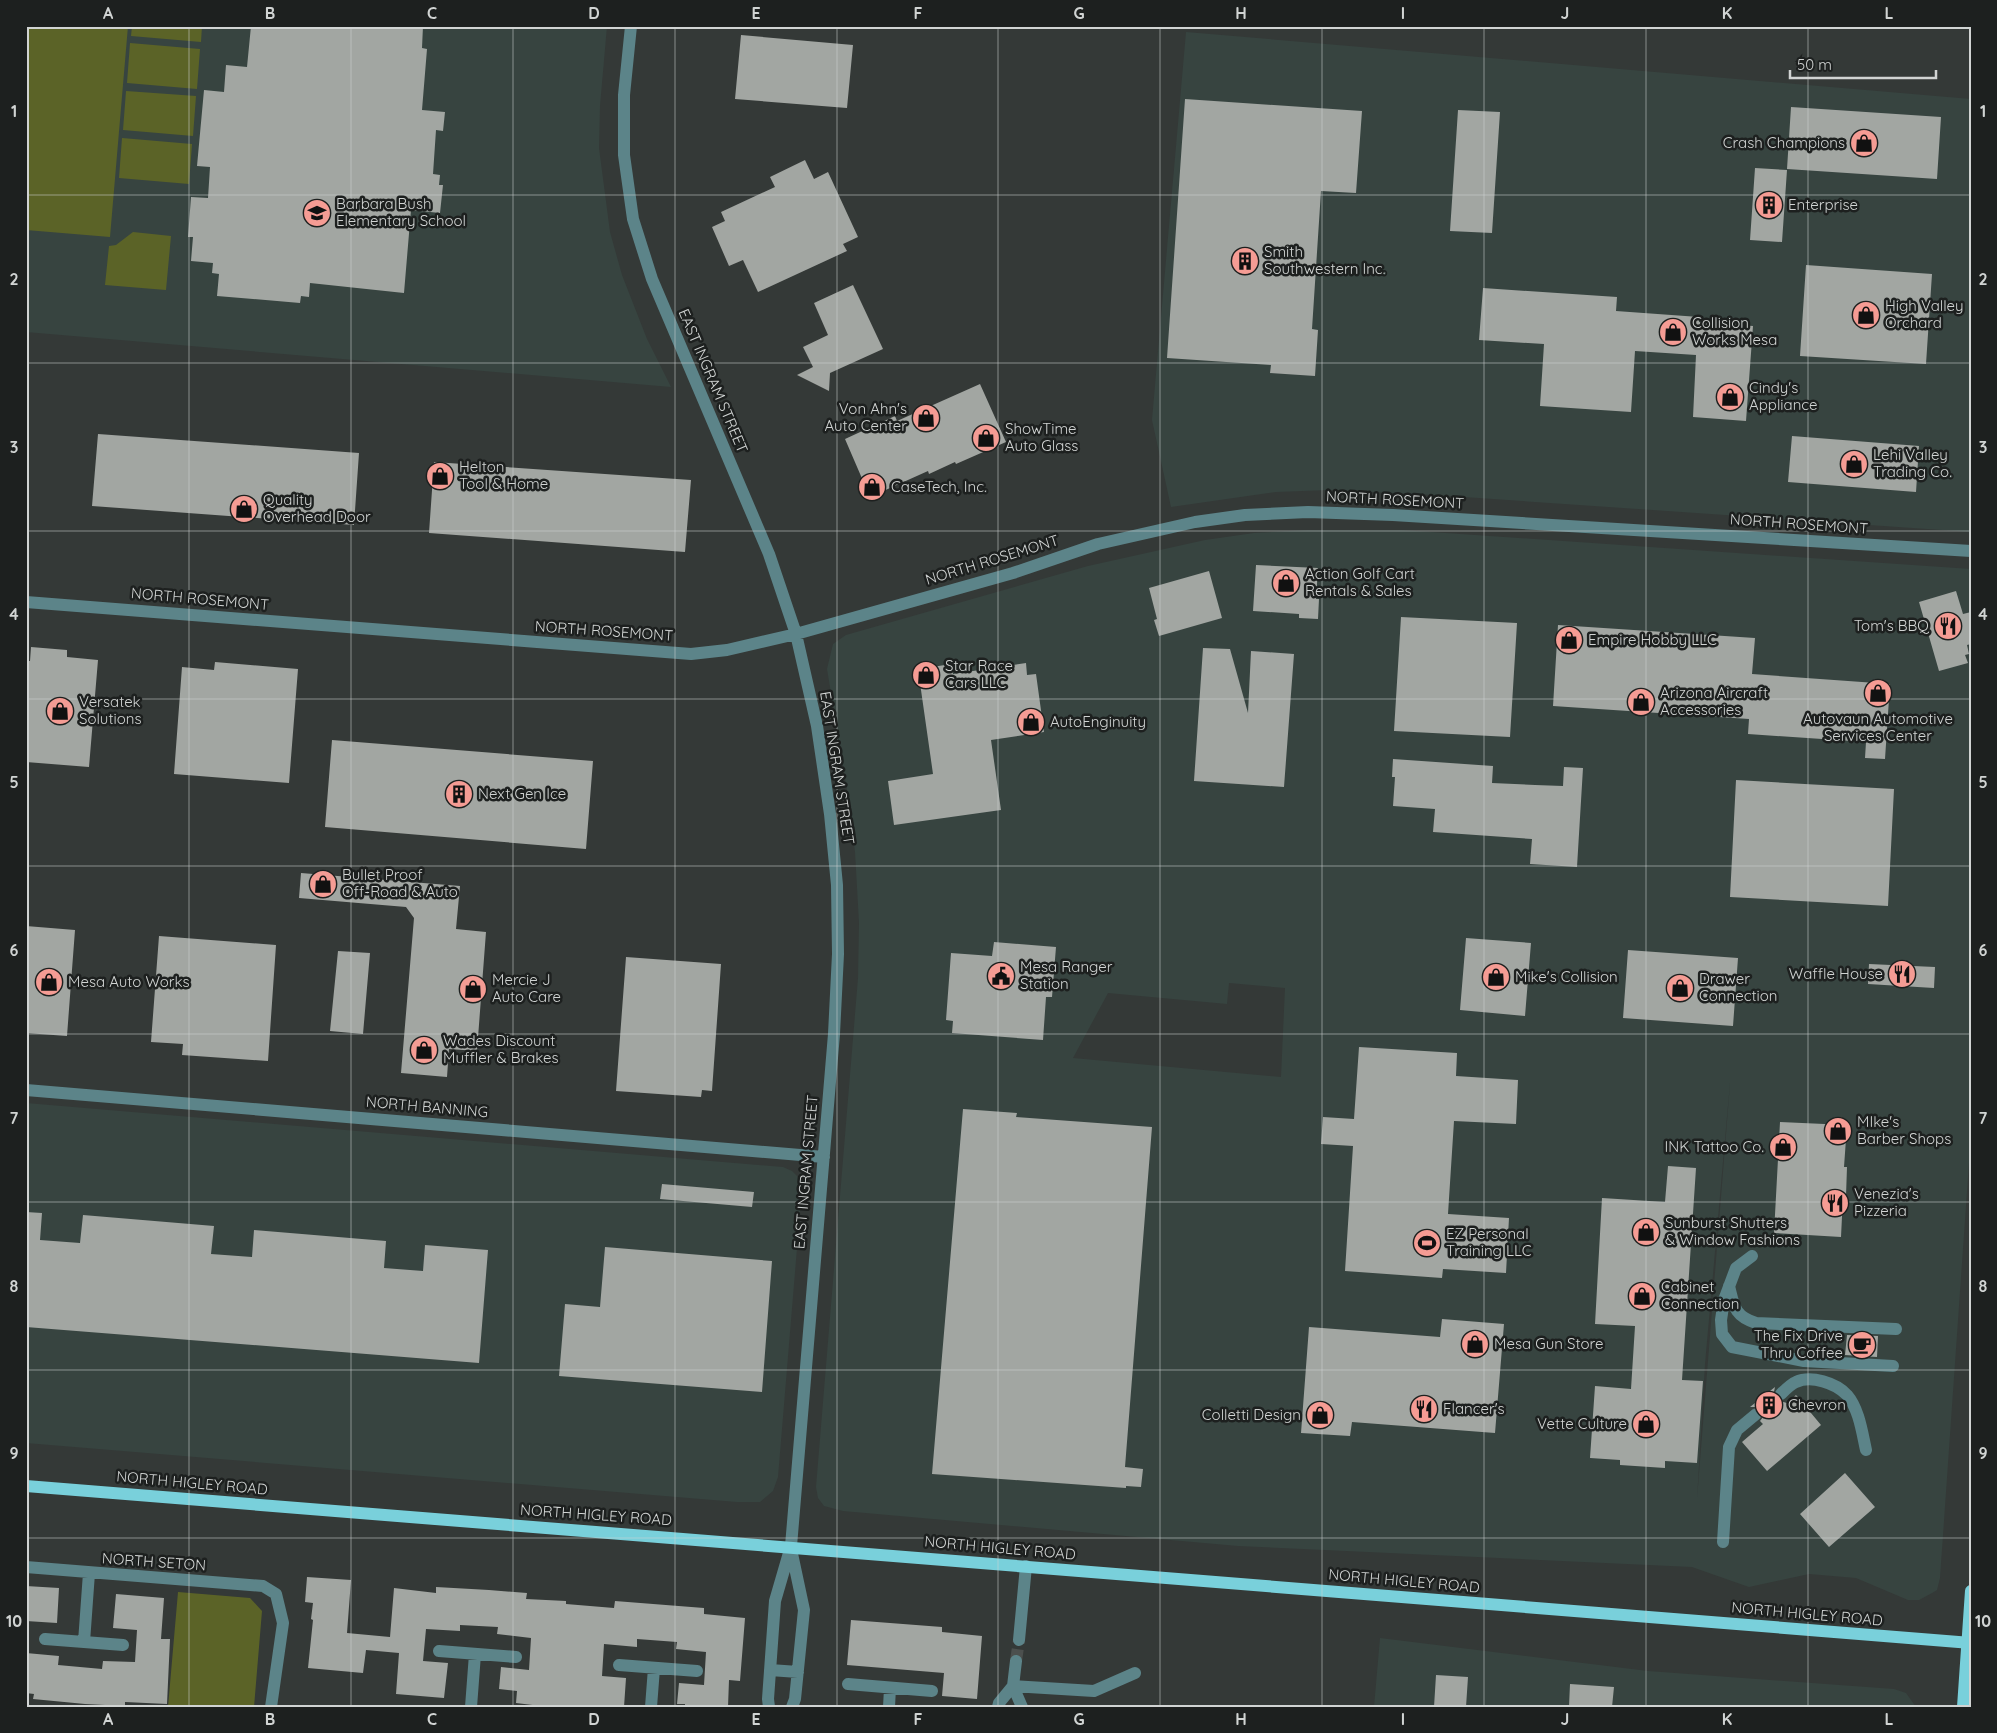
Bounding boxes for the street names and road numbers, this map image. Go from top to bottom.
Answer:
street label: EAST INGRAM STREET [674,306,752,456]
street label: NORTH ROSEMONT [1325,486,1465,513]
street label: NORTH ROSEMONT [1729,509,1869,538]
street label: NORTH ROSEMONT [923,530,1061,589]
street label: NORTH ROSEMONT [130,583,270,614]
street label: NORTH ROSEMONT [534,616,674,645]
street label: EAST INGRAM STREET [816,690,859,846]
street label: NORTH BANNING [365,1092,489,1121]
street label: EAST INGRAM STREET [789,1094,822,1250]
street label: NORTH HIGLEY ROAD [116,1466,269,1499]
street label: NORTH HIGLEY ROAD [520,1500,673,1529]
street label: NORTH HIGLEY ROAD [924,1531,1077,1564]
street label: NORTH SETON [101,1548,207,1575]
street label: NORTH HIGLEY ROAD [1328,1564,1481,1597]
street label: NORTH HIGLEY ROAD [1731,1597,1884,1630]

